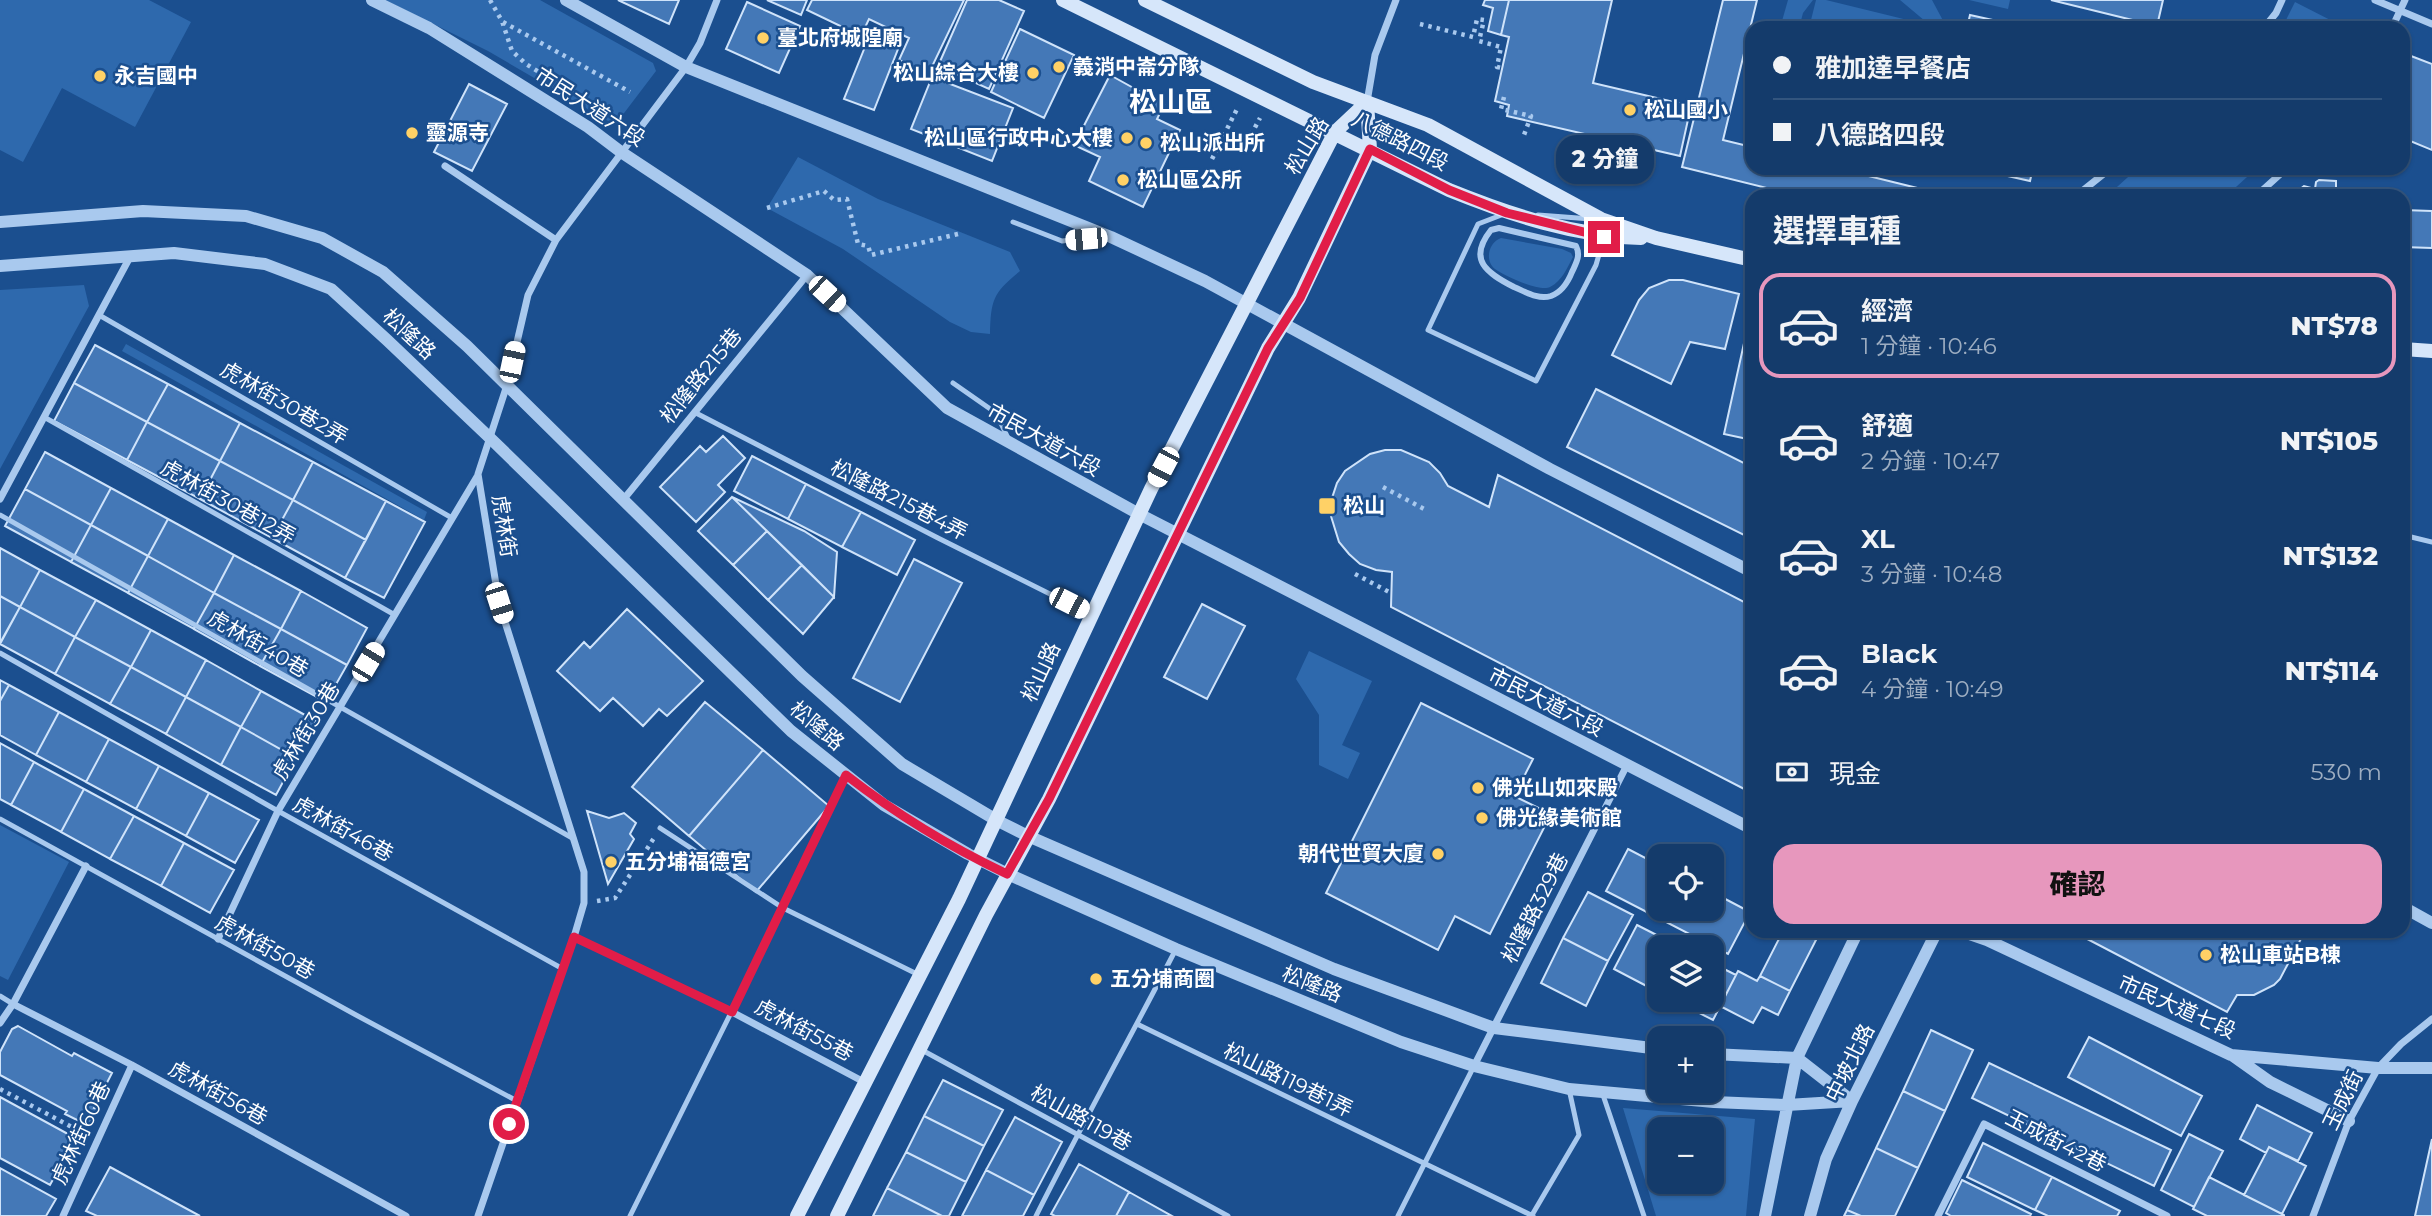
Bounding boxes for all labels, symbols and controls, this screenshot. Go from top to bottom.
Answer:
place label: 臺北府城隍廟 [777,25,903,50]
marker: 臺北府城隍廟 [755,30,771,46]
text: 雅加達早餐店 [1815,52,1971,84]
place label: 義消中崙分隊 [1073,54,1200,79]
marker: 義消中崙分隊 [1051,59,1067,75]
place label: 松山綜合大樓 [893,60,1019,85]
street label: 市民大道六段 [531,62,650,151]
place label: 永吉國中 [114,63,198,88]
marker: 松山綜合大樓 [1025,65,1041,81]
marker: 永吉國中 [92,68,108,84]
district label: 松山區 [1129,85,1213,119]
place label: 松山國小 [1644,97,1728,122]
marker: 松山國小 [1622,102,1638,118]
street label: 八德路四段 [1348,106,1453,176]
street label: 松山路 [1280,112,1334,179]
text: 八德路四段 [1815,119,1945,151]
place label: 靈源寺 [426,120,489,145]
marker: 靈源寺 [404,125,420,141]
place label: 松山區行政中心大樓 [924,125,1113,150]
marker: 松山區行政中心大樓 [1119,130,1135,146]
place label: 松山派出所 [1160,130,1265,155]
marker: 松山派出所 [1138,135,1154,151]
callout: 2 分鐘 [1555,135,1653,184]
text: 2 分鐘 [1572,145,1638,173]
place label: 松山區公所 [1137,167,1242,192]
marker: 松山區公所 [1115,172,1131,188]
text: 選擇車種 [1773,211,1901,250]
route end [1588,221,1620,253]
car [1065,227,1108,251]
car [805,272,850,316]
icon: car [1777,294,1840,357]
text: 經濟 [1861,295,1913,327]
street label: 松隆路 [378,303,441,364]
text: NT$78 [2291,310,2378,342]
street label: 松隆路215巷 [655,323,747,428]
text: 1 分鐘 · 10:46 [1861,332,1997,360]
car [498,339,527,385]
street label: 虎林街30巷2弄 [216,356,352,449]
street label: 市民大道六段 [983,398,1105,481]
icon: car [1777,409,1840,472]
text: 舒適 [1861,410,1913,442]
text: NT$105 [2280,425,2378,457]
car [1144,444,1183,490]
text: 2 分鐘 · 10:47 [1861,447,2000,475]
street label: 虎林街30巷12弄 [156,454,300,549]
street label: 松隆路215巷4弄 [827,454,972,545]
street label: 虎林街 [487,493,522,559]
place label: 松山 [1343,493,1385,518]
marker: 松山 [1317,496,1337,516]
text: XL [1861,523,1895,555]
icon: car [1777,524,1840,587]
text: NT$132 [2282,540,2378,572]
text: 3 分鐘 · 10:48 [1861,560,2002,588]
car [483,580,516,626]
car [1046,584,1093,622]
street label: 虎林街40巷 [204,605,313,682]
street label: 松山路 [1016,638,1065,706]
text: Black [1861,638,1937,670]
car [349,639,388,685]
icon: car [1777,639,1840,702]
text: NT$114 [2285,655,2378,687]
street label: 市民大道六段 [1484,662,1608,741]
text: 4 分鐘 · 10:49 [1861,675,2004,703]
street label: 虎林街30巷 [267,677,345,784]
street label: 松隆路 [785,696,849,755]
icon: cash [1773,753,1811,791]
text: 現金 [1829,758,1881,790]
text: 530 m [2310,758,2382,786]
place label: 佛光山如來殿 [1492,775,1618,800]
marker: 佛光山如來殿 [1470,780,1486,796]
street label: 虎林街46巷 [289,791,398,866]
place label: 佛光緣美術館 [1496,805,1622,830]
marker: 佛光緣美術館 [1474,810,1490,826]
place label: 朝代世貿大廈 [1298,841,1424,866]
map controls [1647,844,1724,1194]
button: locate [1647,844,1724,921]
button: 確認 [1773,844,2382,924]
marker: 朝代世貿大廈 [1430,846,1446,862]
street label: 松隆路329巷 [1496,848,1573,967]
place label: 五分埔福德宮 [625,849,751,874]
marker: 五分埔福德宮 [603,854,619,870]
street label: 虎林街50巷 [211,909,319,984]
button: layers [1647,935,1724,1012]
place label: 松山車站B棟 [2220,942,2341,967]
marker: 松山車站B棟 [2198,947,2214,963]
street label: 松隆路 [1278,960,1346,1007]
place label: 五分埔商圈 [1110,966,1215,991]
street label: 市民大道七段 [2115,969,2240,1044]
marker: 五分埔商圈 [1088,971,1104,987]
street label: 虎林街55巷 [751,993,858,1066]
street label: 中坡北路 [1820,1020,1879,1106]
button: + [1647,1026,1724,1103]
street label: 松山路119巷1弄 [1220,1038,1357,1122]
street label: 虎林街56巷 [165,1055,272,1130]
street label: 玉成街 [2318,1066,2368,1134]
street label: 虎林街60巷 [46,1077,115,1188]
street label: 松山路119巷 [1026,1079,1136,1156]
street label: 玉成街42巷 [2002,1105,2111,1177]
route start [493,1108,525,1140]
button: − [1647,1117,1724,1194]

